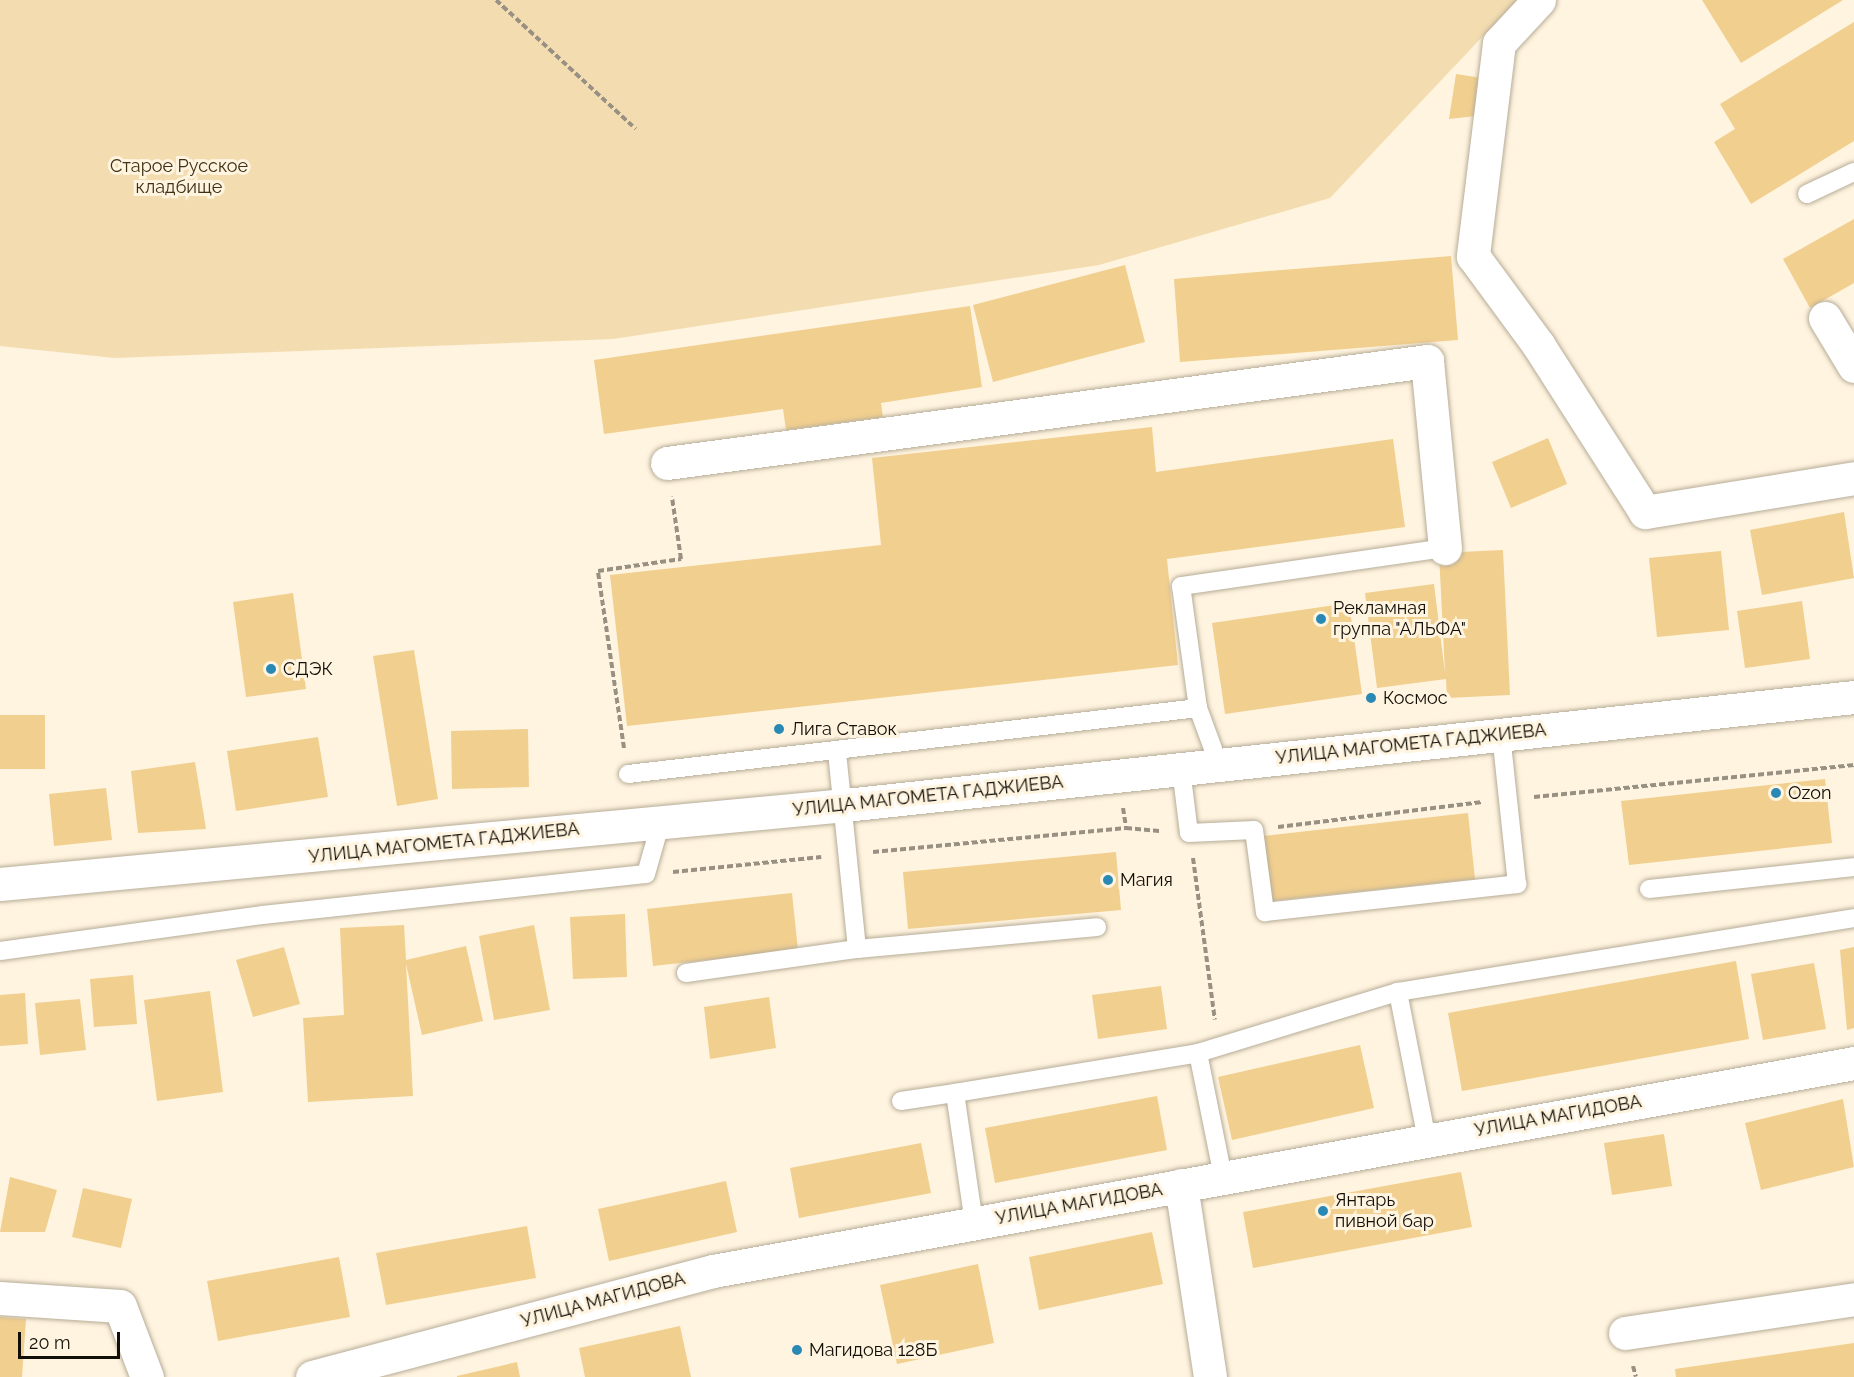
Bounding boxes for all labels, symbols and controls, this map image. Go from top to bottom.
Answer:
park label: Старое Русское кладбище [110,156,248,198]
place label: Рекламная группа "АЛЬФА" [1333,598,1466,640]
marker: Рекламная группа "АЛЬФА" [1314,612,1328,626]
place label: СДЭК [283,658,333,680]
marker: СДЭК [264,662,278,676]
place label: Космос [1383,687,1448,709]
marker: Космос [1364,691,1378,705]
place label: Лига Ставок [791,718,897,740]
street label: УЛИЦА МАГОМЕТА ГАДЖИЕВА [1274,719,1548,769]
marker: Лига Ставок [772,722,786,736]
street label: УЛИЦА МАГОМЕТА ГАДЖИЕВА [791,771,1065,821]
place label: Ozon [1788,782,1831,804]
marker: Ozon [1769,786,1783,800]
street label: УЛИЦА МАГОМЕТА ГАДЖИЕВА [307,818,581,868]
place label: Магия [1120,869,1173,891]
marker: Магия [1101,873,1115,887]
street label: УЛИЦА МАГИДОВА [1473,1091,1643,1141]
street label: УЛИЦА МАГИДОВА [994,1179,1164,1229]
place label: Янтарь пивной бар [1335,1190,1434,1232]
marker: Янтарь пивной бар [1316,1204,1330,1218]
street label: УЛИЦА МАГИДОВА [518,1268,688,1332]
scale bar [21,1320,123,1358]
text: 20 m [29,1332,71,1353]
place label: Магидова 128Б [809,1339,937,1361]
marker: Магидова 128Б [790,1343,804,1357]

